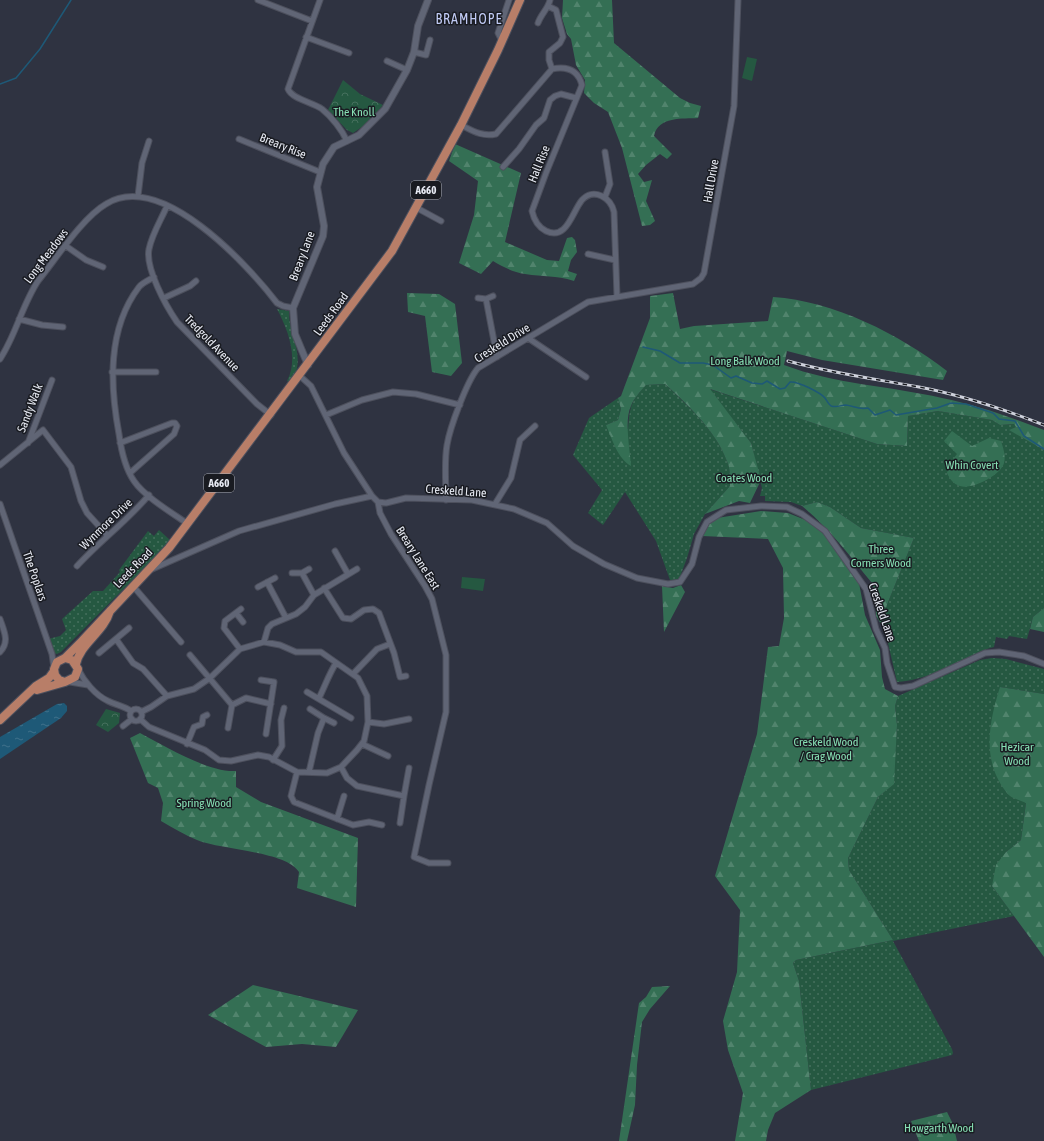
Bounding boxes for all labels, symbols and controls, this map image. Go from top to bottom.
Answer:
district label: BRAMHOPE [435,11,503,27]
park label: The Knoll [333,105,376,119]
street label: Breary Rise [258,130,308,162]
street label: Hall Rise [525,143,553,185]
street label: Hall Drive [700,158,722,204]
road number: A660 [411,181,441,199]
street label: Long Meadows [21,226,71,286]
street label: Breary Lane [286,229,318,283]
street label: Leeds Road [311,290,351,338]
street label: Tredgold Avenue [181,312,243,374]
street label: Creskeld Drive [472,320,532,366]
park label: Long Balk Wood [710,354,780,368]
street label: Sandy Walk [14,381,46,434]
park label: Whin Covert [946,458,999,472]
park label: Coates Wood [716,471,772,485]
road number: A660 [204,474,234,492]
street label: Creskeld Lane [425,482,487,500]
street label: Wynmore Drive [77,495,135,553]
street label: Breary Lane East [393,524,443,593]
park label: Three Corners Wood [851,542,911,570]
street label: Leeds Road [111,545,155,591]
street label: The Poplars [20,549,50,603]
street label: Creskeld Lane [865,581,899,643]
park label: Creskeld Wood / Crag Wood [794,735,858,763]
park label: Hezicar Wood [1000,740,1034,768]
park label: Spring Wood [177,796,231,810]
park label: Howgarth Wood [904,1121,974,1135]

